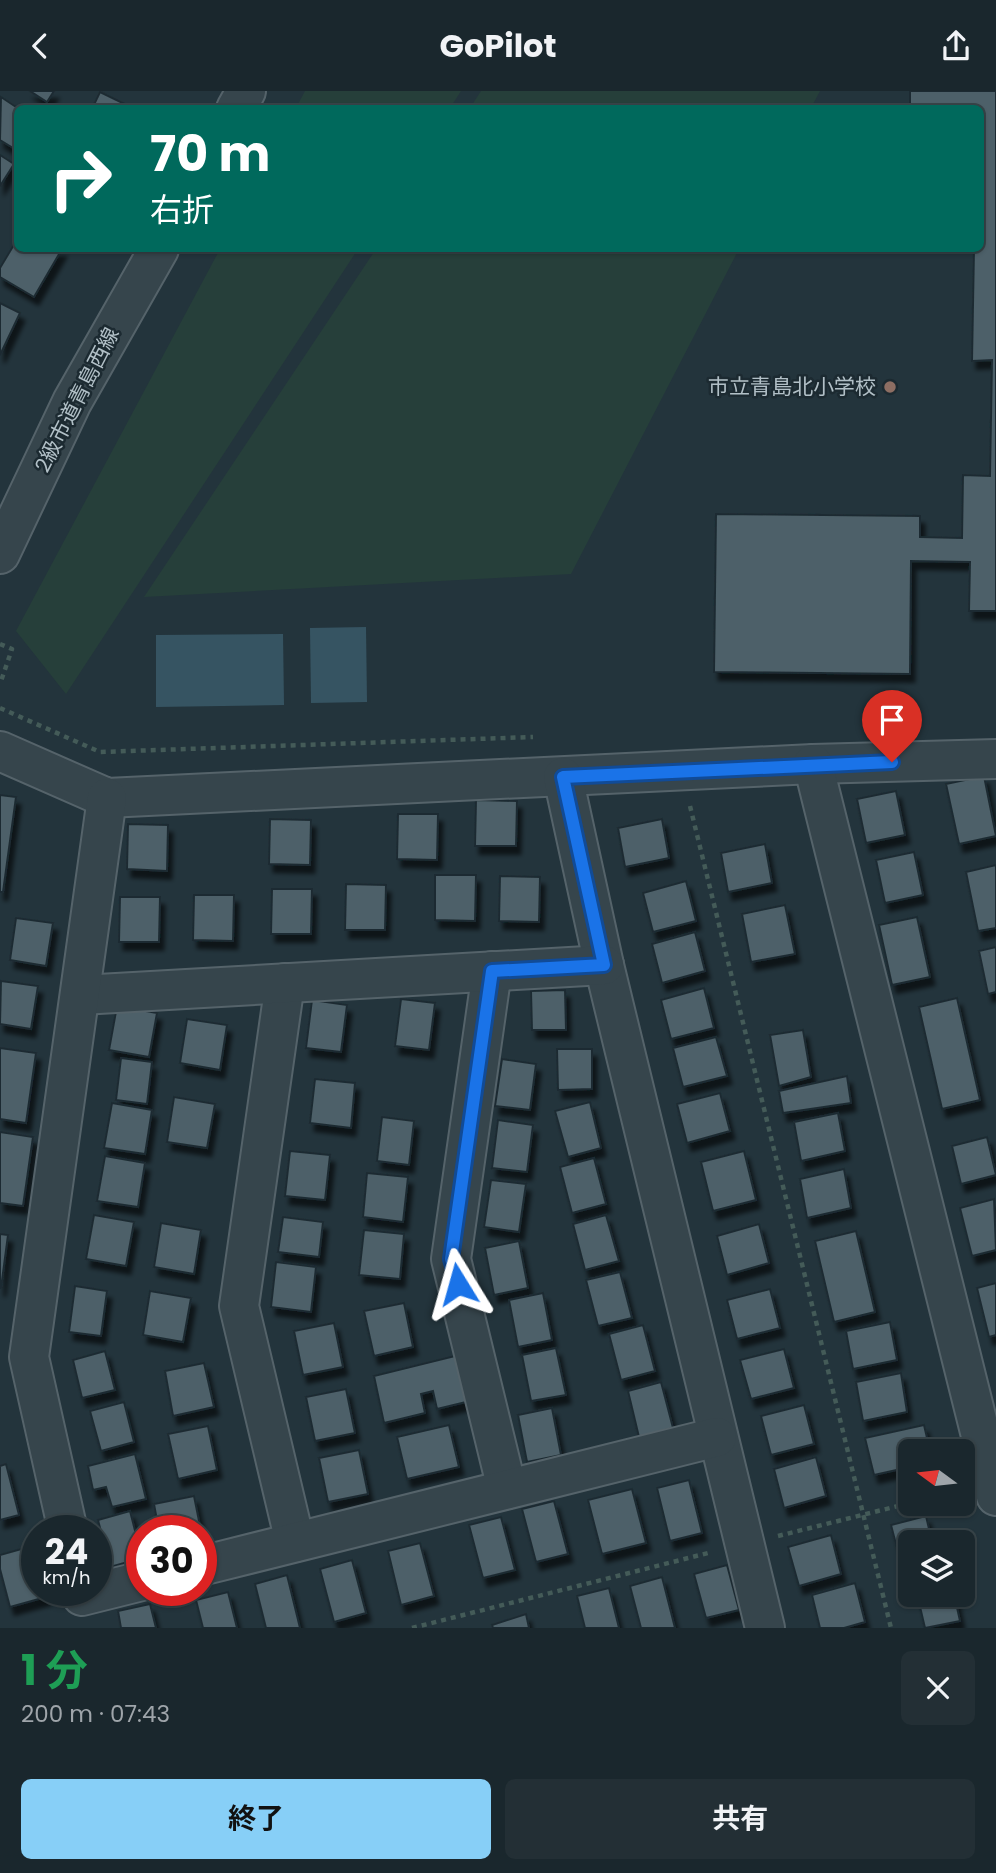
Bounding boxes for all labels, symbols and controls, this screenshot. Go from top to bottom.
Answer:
text: GoPilot [440,23,557,68]
icon: back [21,27,59,65]
icon: share [937,27,975,65]
text: 70 m [150,120,270,188]
icon: right [35,133,126,224]
text: 右折 [150,187,214,232]
street label: 2級市道青島西線 [28,322,126,477]
place label: 市立青島北小学校 [708,372,876,401]
marker: 市立青島北小学校 [882,379,898,395]
pin [862,690,922,762]
icon: arrive [873,701,911,739]
position arrow [421,1247,495,1321]
north arrow [898,1439,975,1515]
map controls [898,1439,975,1607]
speed limit sign: 30 [126,1515,217,1606]
text: 24 [45,1527,88,1576]
button: layers [898,1530,975,1607]
text: km/h [43,1565,90,1590]
text: 1 分 [21,1641,88,1700]
button: close [901,1651,975,1725]
text: 200 m · 07:43 [21,1698,170,1730]
button: 終了 [21,1779,491,1859]
button: 共有 [505,1779,975,1859]

